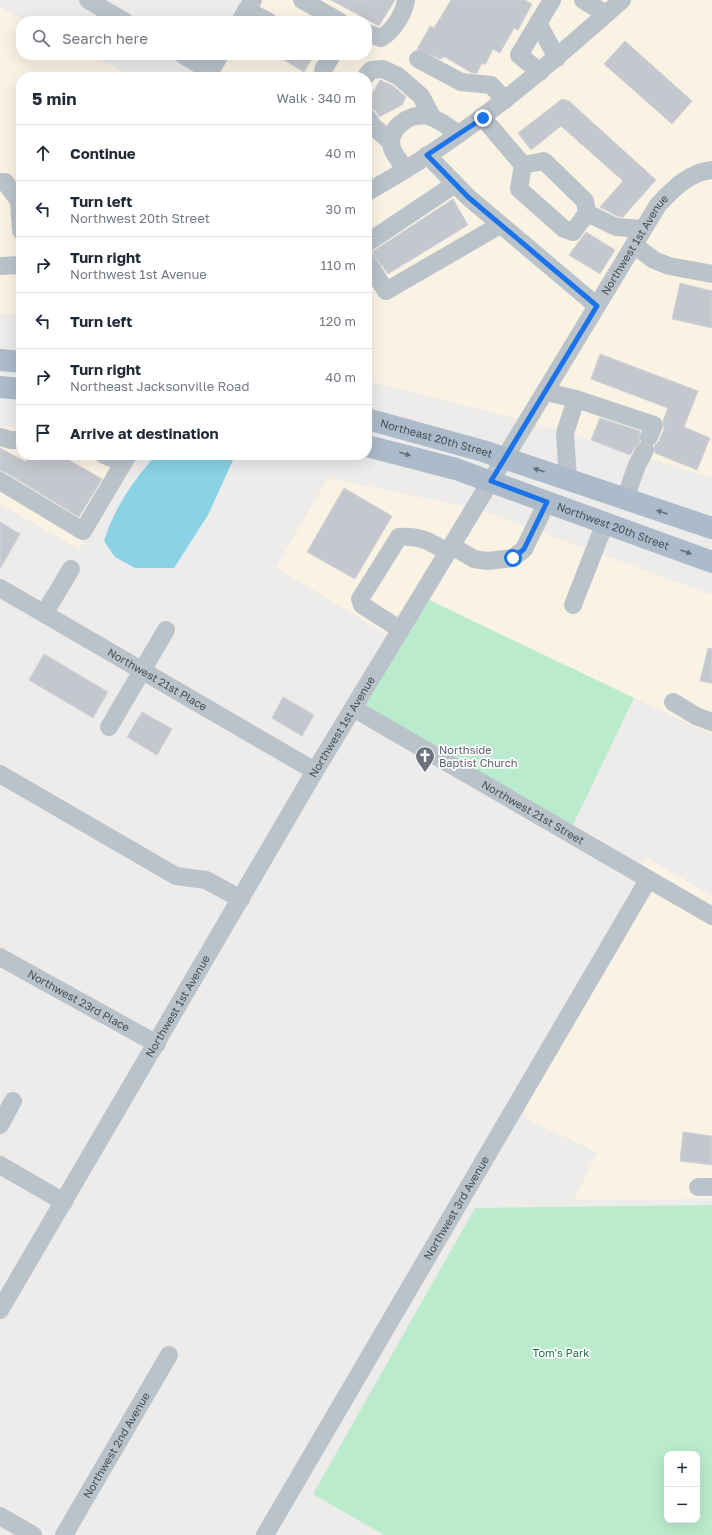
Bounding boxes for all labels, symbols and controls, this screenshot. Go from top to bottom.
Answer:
search box [16,16,372,60]
icon: search [30,27,52,49]
text: Search here [62,29,148,47]
text: 5 min [32,88,76,109]
text: Walk · 340 m [276,90,356,106]
route end [474,109,492,127]
icon: ahead [32,142,54,164]
text: Continue [70,144,136,162]
text: 40 m [325,145,356,161]
text: Turn left [70,192,132,210]
street label: Northwest 1st Avenue [598,192,670,297]
icon: left [32,198,54,220]
text: 30 m [326,201,356,217]
text: Northwest 20th Street [70,210,210,226]
text: Turn right [70,248,141,266]
icon: right [32,254,54,276]
text: 110 m [321,257,356,273]
text: Northwest 1st Avenue [70,266,207,282]
icon: left [32,310,54,332]
text: Turn left [70,312,132,330]
text: 120 m [319,313,356,329]
text: Turn right [70,360,141,378]
icon: right [32,366,54,388]
text: 40 m [325,369,356,385]
text: Northeast Jacksonville Road [70,378,249,394]
street label: Northeast 20th Street [379,416,494,460]
icon: arrive [32,422,54,444]
text: Arrive at destination [70,424,219,442]
one-way arrow [399,452,411,458]
one-way arrow [532,467,544,473]
street label: Northwest 20th Street [555,499,671,552]
one-way arrow [655,508,667,514]
route start [504,549,522,567]
one-way arrow [680,550,692,556]
street label: Northwest 21st Place [106,645,210,713]
street label: Northwest 1st Avenue [306,674,377,779]
place label: Northside Baptist Church [439,743,518,769]
church icon: Northside Baptist Church [414,745,436,773]
street label: Northwest 21st Street [480,777,587,847]
street label: Northwest 1st Avenue [142,952,212,1059]
street label: Northwest 23rd Place [26,967,132,1034]
street label: Northwest 3rd Avenue [421,1153,491,1262]
park label: Tom's Park [533,1346,589,1359]
street label: Northwest 2nd Avenue [80,1390,152,1500]
map controls [664,1451,700,1523]
button: + [664,1451,700,1487]
button: − [664,1487,700,1523]

